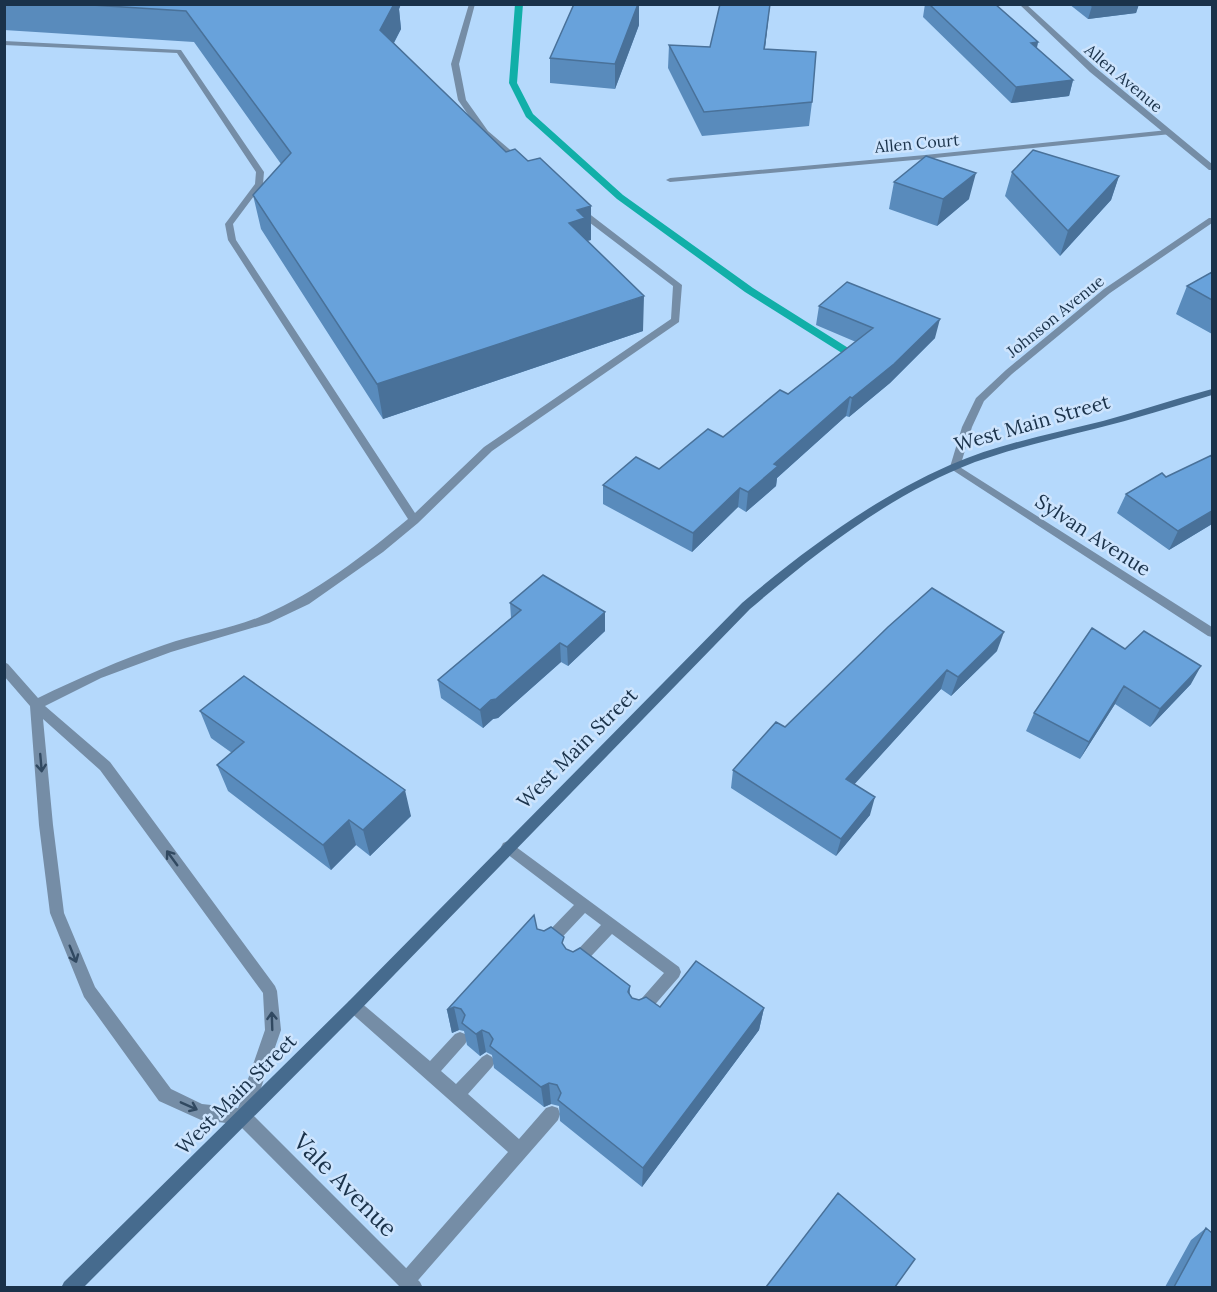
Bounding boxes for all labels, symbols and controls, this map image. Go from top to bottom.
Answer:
street label: Allen Avenue [1080,39,1167,117]
street label: Allen Court [873,129,961,157]
street label: Johnson Avenue [1001,270,1108,362]
street label: West Main Street [951,388,1113,457]
street label: Sylvan Avenue [1031,488,1156,581]
street label: West Main Street [511,682,642,813]
one-way arrow [36,753,47,773]
one-way arrow [166,851,179,867]
one-way arrow [69,945,80,963]
one-way arrow [266,1012,277,1032]
street label: West Main Street [170,1028,301,1159]
one-way arrow [179,1101,197,1112]
street label: Vale Avenue [286,1125,404,1243]

